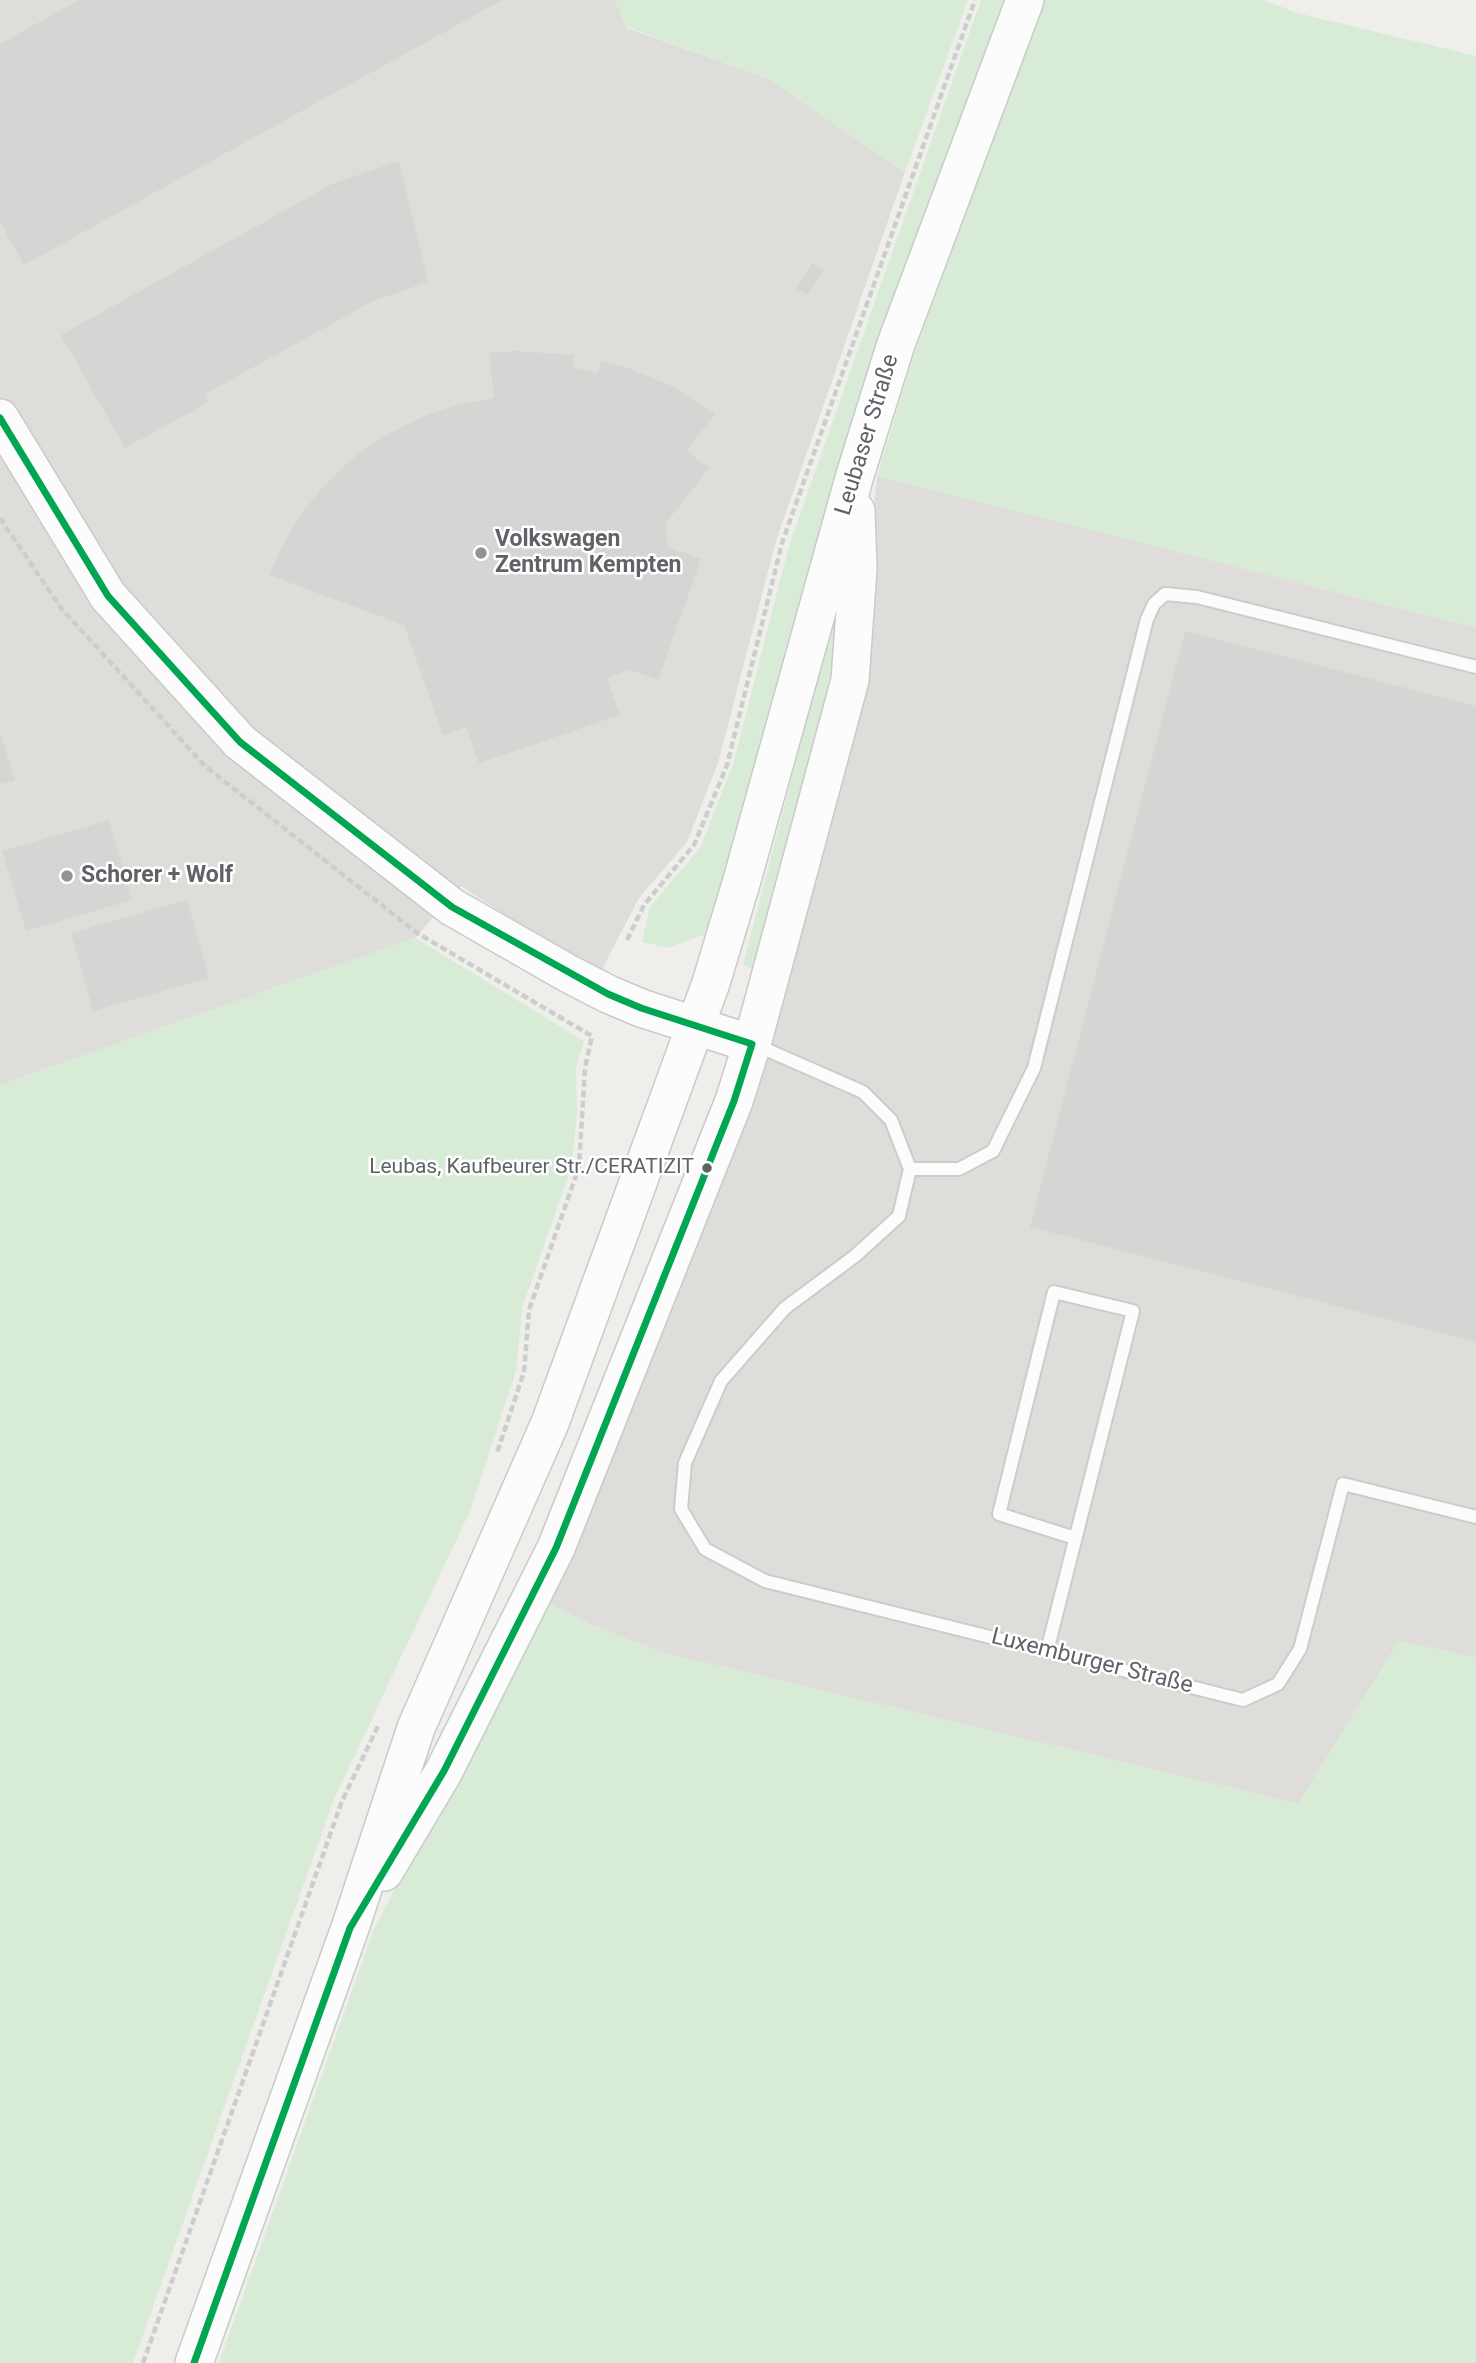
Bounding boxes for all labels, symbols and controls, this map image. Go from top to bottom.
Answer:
street label: Leubaser Straße [830,351,906,519]
place label: Volkswagen Zentrum Kempten [495,526,681,580]
marker: Volkswagen Zentrum Kempten [473,545,489,561]
place label: Schorer + Wolf [81,862,233,890]
marker: Schorer + Wolf [59,868,75,884]
place label: Leubas, Kaufbeurer Str./CERATIZIT [369,1155,694,1181]
marker: Leubas, Kaufbeurer Str./CERATIZIT [700,1161,714,1175]
street label: Luxemburger Straße [988,1624,1196,1700]

